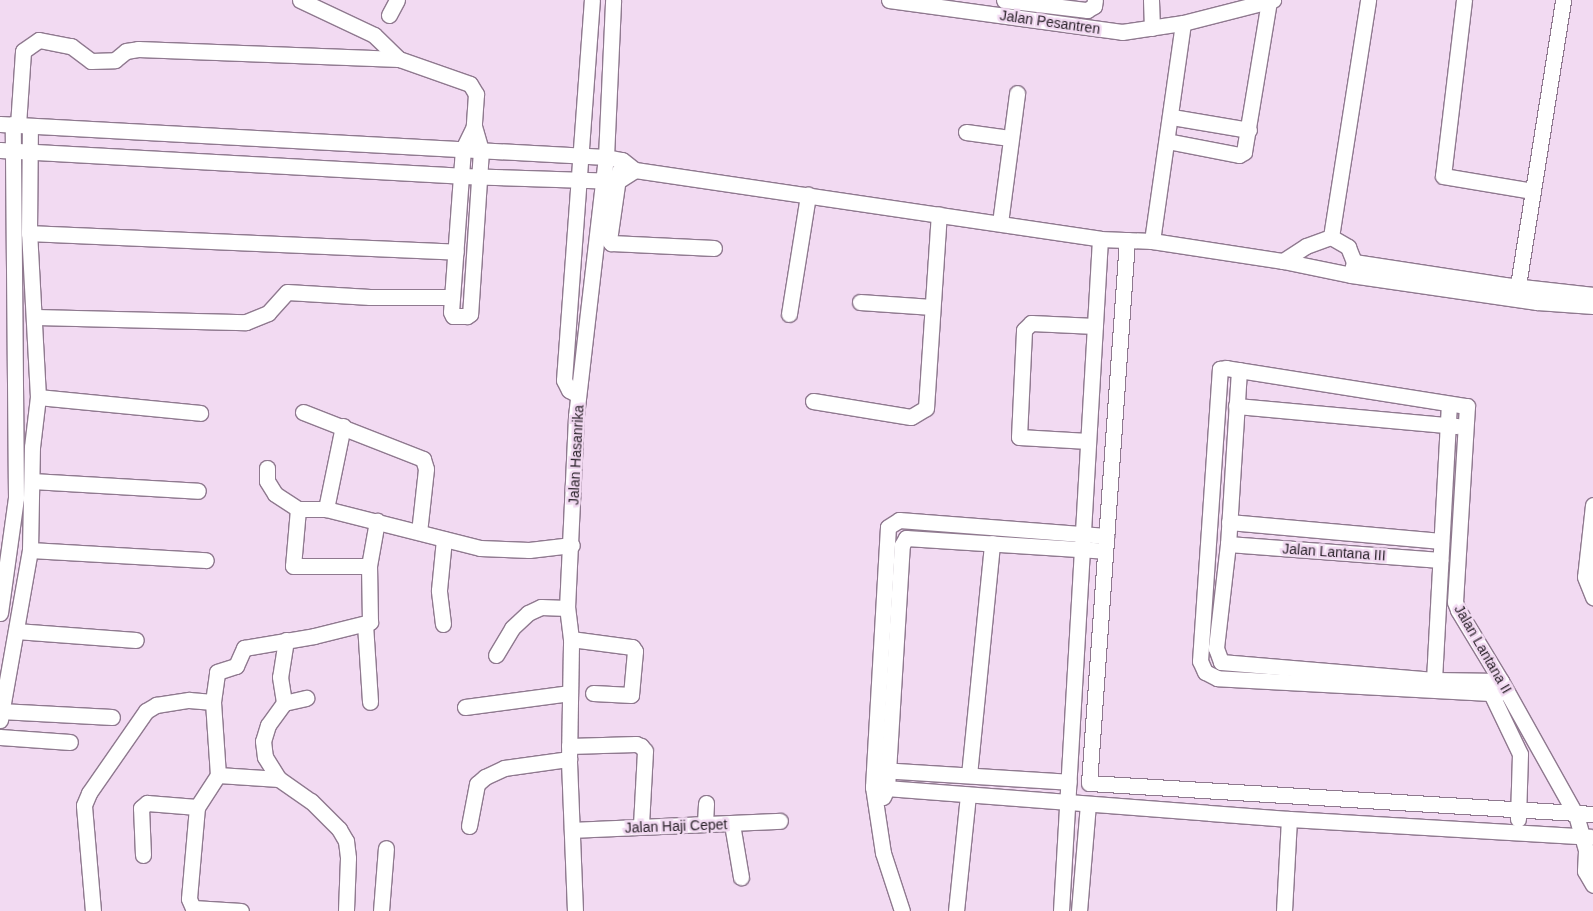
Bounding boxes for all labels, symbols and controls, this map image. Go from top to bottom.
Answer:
street label: Jalan Pesantren [999,7,1101,37]
street label: Jalan Hasanrika [565,404,587,506]
street label: Jalan Lantana III [1282,540,1386,564]
street label: Jalan Lantana II [1451,602,1515,696]
street label: Jalan Haji Cepet [624,816,728,836]

